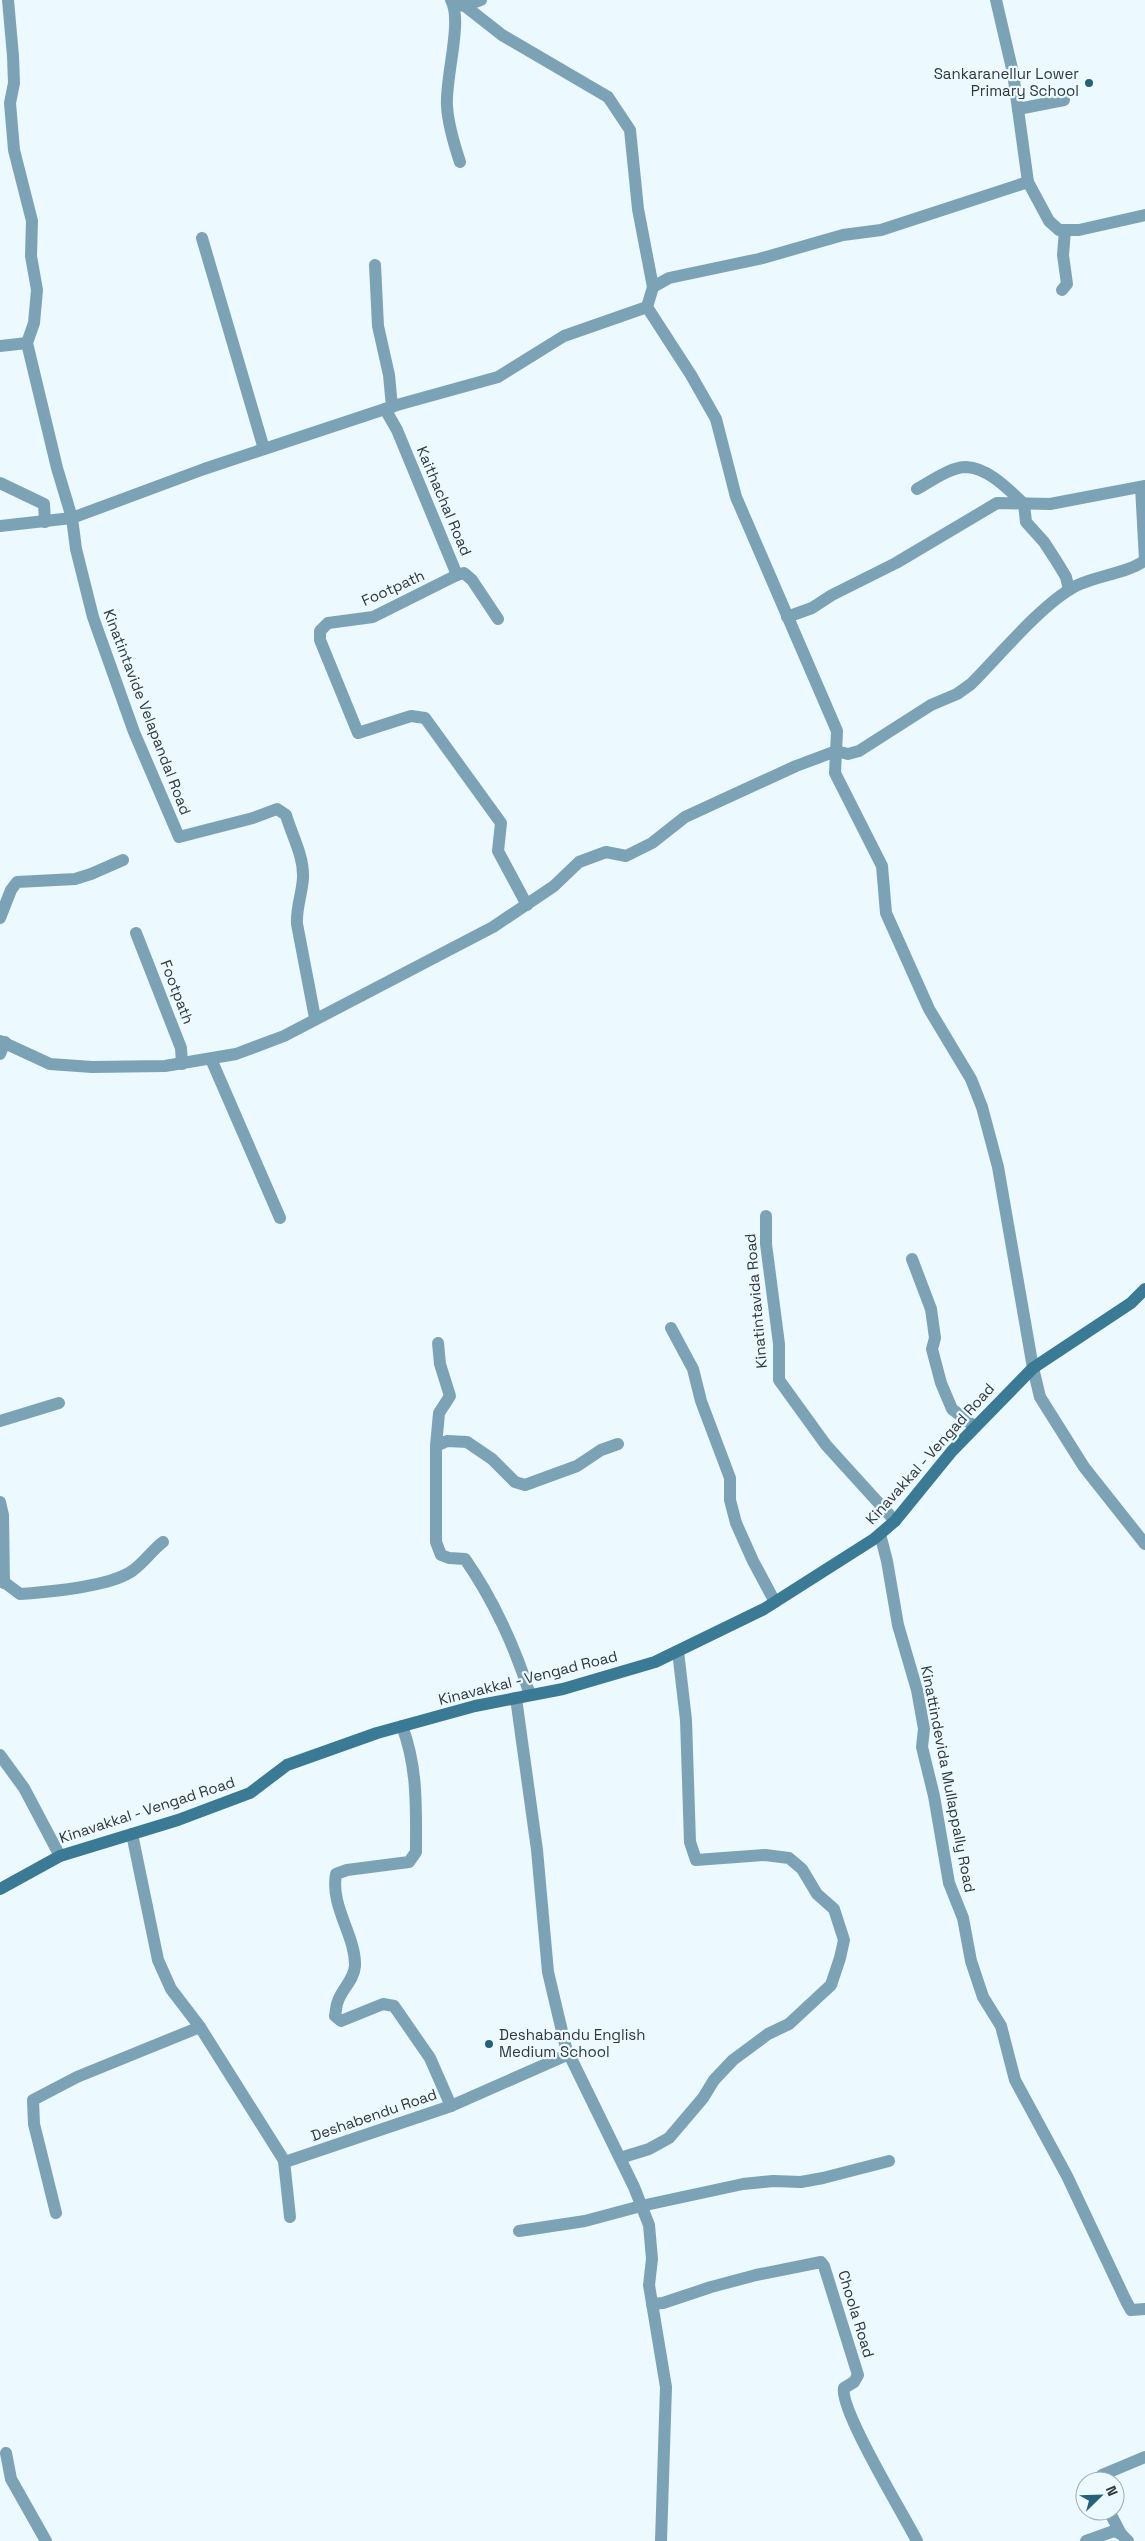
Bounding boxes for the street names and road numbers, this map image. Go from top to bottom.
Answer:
street label: Kaithachal Road [413,443,476,558]
street label: Footpath [358,565,427,610]
street label: Kinatintavide Velapandal Road [99,606,196,817]
street label: Footpath [157,957,198,1027]
street label: Kinatintavida Road [740,1233,771,1369]
street label: Kinavakkal - Vengad Road [861,1379,998,1528]
street label: Kinavakkal - Vengad Road [436,1646,619,1709]
street label: Kinattindevida Mullappally Road [917,1664,980,1894]
street label: Kinavakkal - Vengad Road [57,1772,237,1847]
street label: Deshabendu Road [308,2084,439,2145]
street label: Choola Road [834,2268,879,2360]

